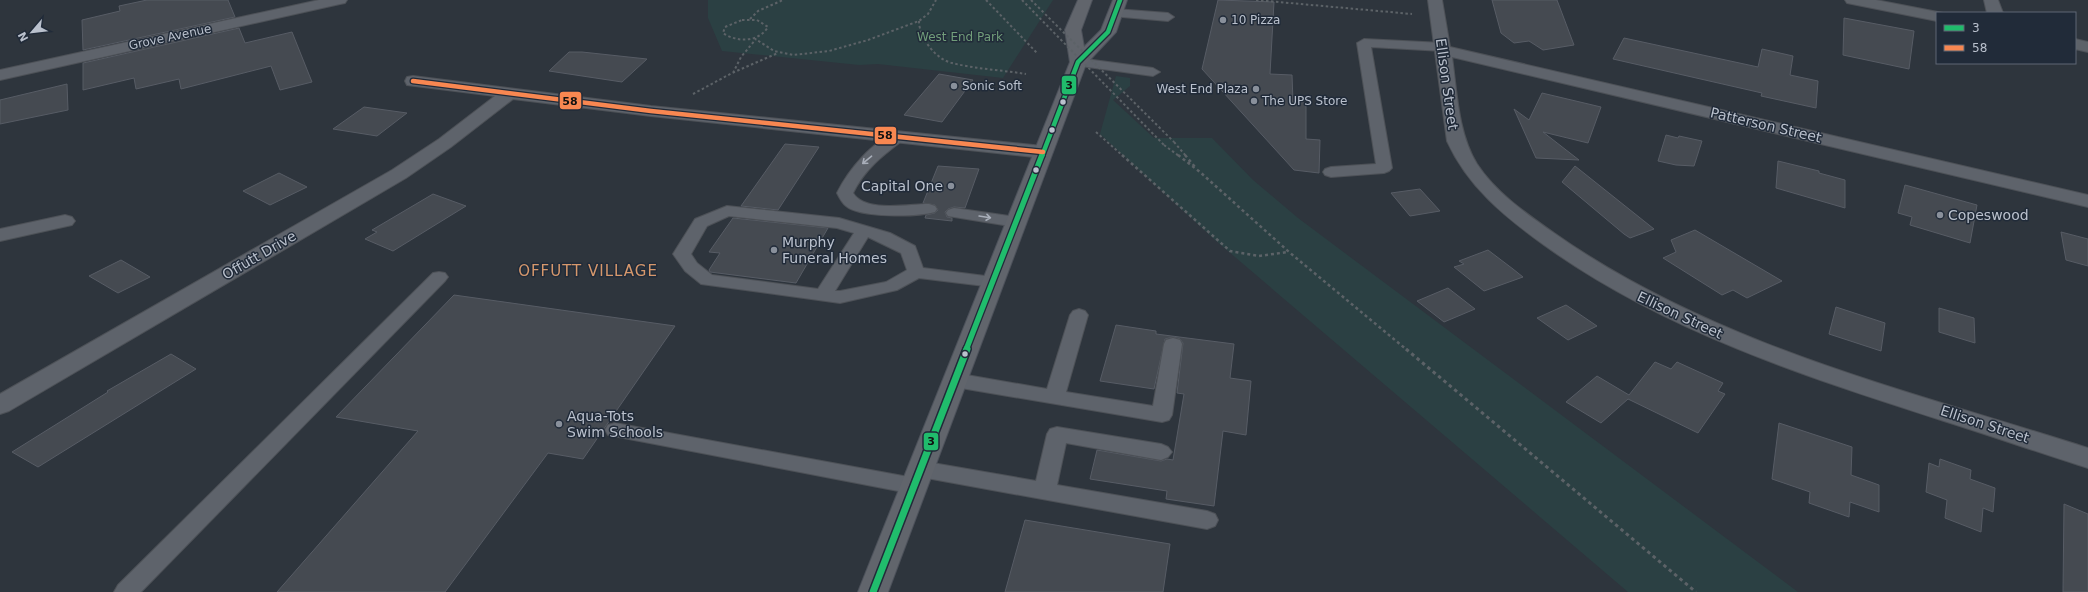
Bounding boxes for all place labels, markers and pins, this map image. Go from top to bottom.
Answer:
place label: 10 Pizza [1231,13,1280,27]
marker: 10 Pizza [1218,15,1228,25]
place label: Sonic Soft [962,79,1022,93]
marker: Sonic Soft [949,81,959,91]
place label: West End Plaza [1156,82,1248,96]
marker: West End Plaza [1251,84,1261,94]
place label: The UPS Store [1261,94,1347,108]
marker: The UPS Store [1249,96,1259,106]
unlabelled marker [1058,97,1068,107]
unlabelled marker [1047,125,1057,135]
unlabelled marker [1031,165,1041,175]
place label: Capital One [861,178,943,194]
marker: Capital One [946,181,956,191]
place label: Copeswood [1948,207,2029,223]
marker: Copeswood [1935,210,1945,220]
place label: Murphy Funeral Homes [782,234,887,266]
marker: Murphy Funeral Homes [769,245,779,255]
unlabelled marker [960,349,970,359]
place label: Aqua-Tots Swim Schools [567,408,663,440]
marker: Aqua-Tots Swim Schools [554,419,564,429]

